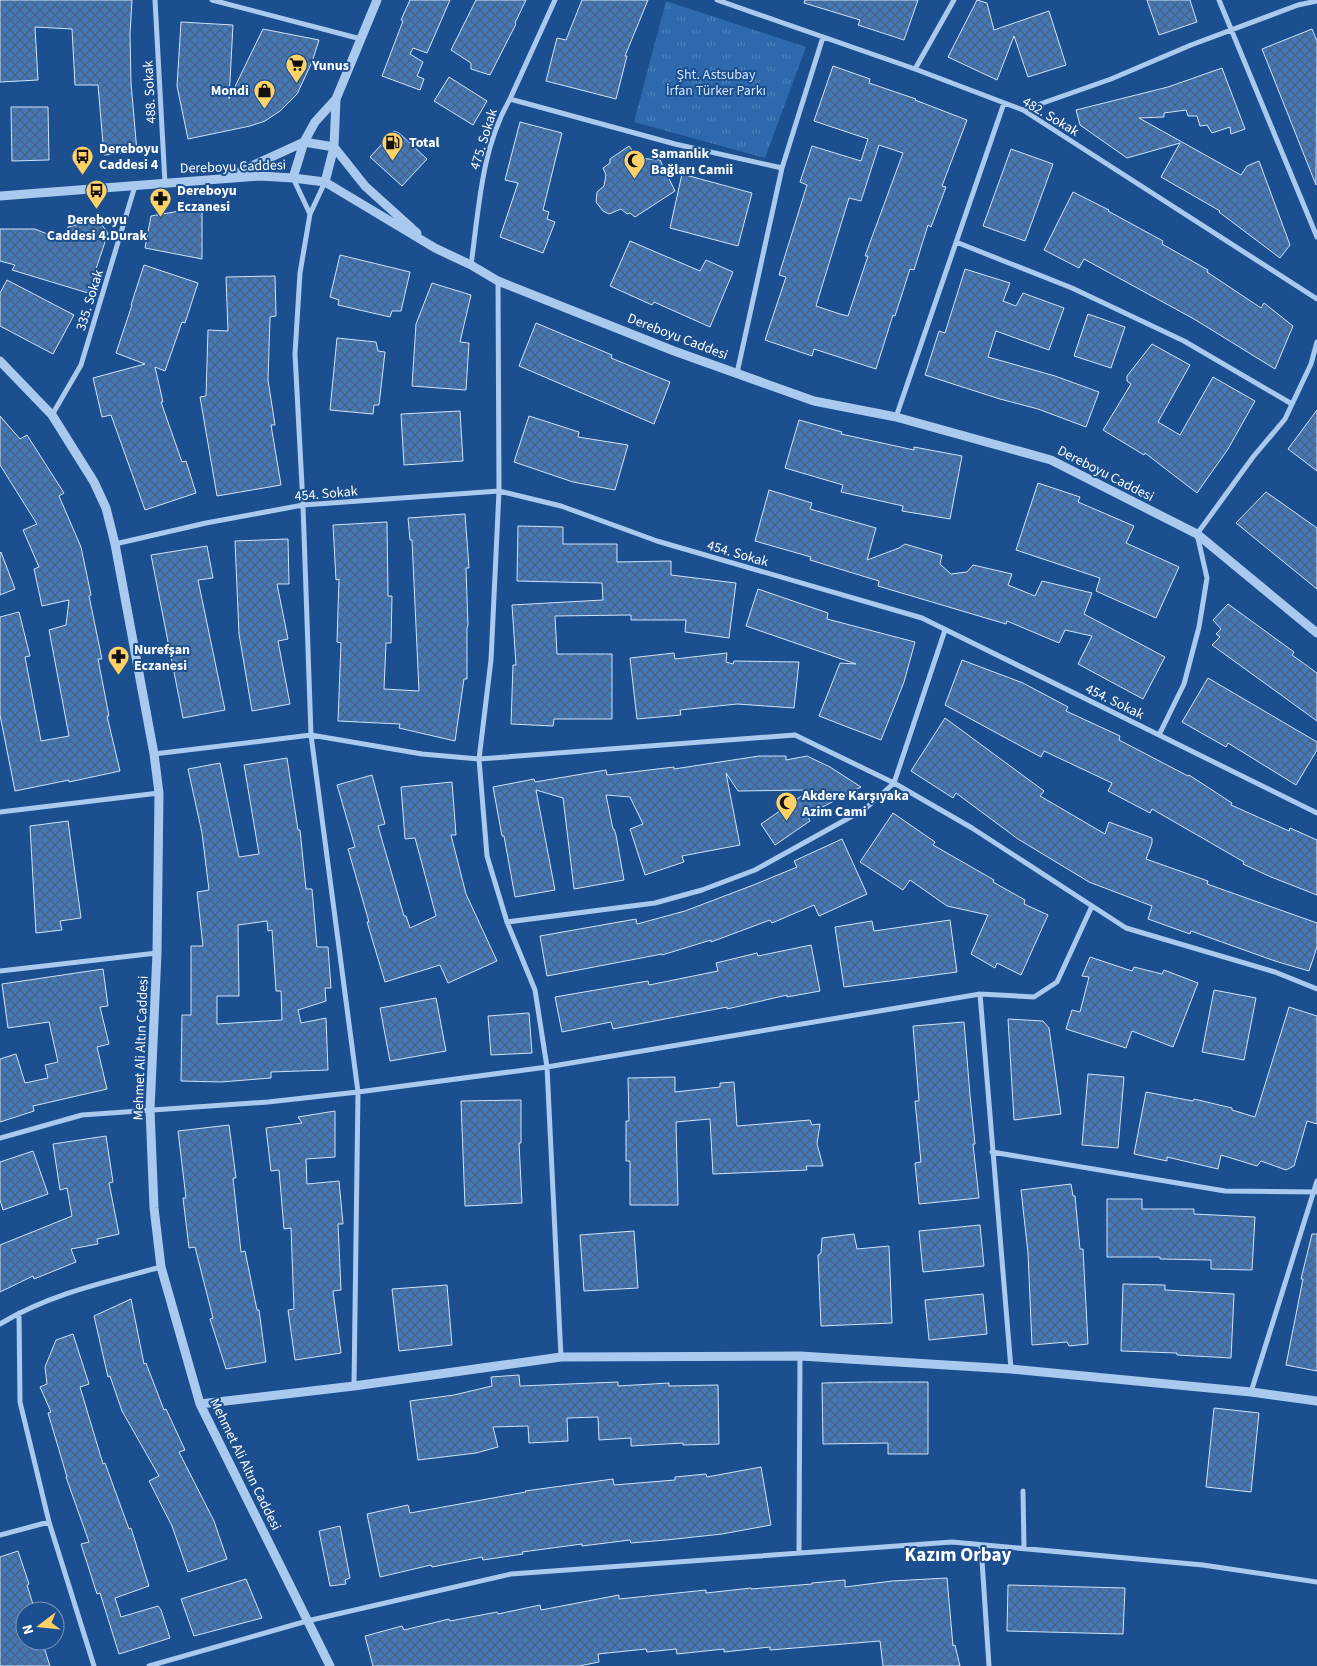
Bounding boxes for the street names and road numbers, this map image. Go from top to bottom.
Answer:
street label: 488. Sokak [138,60,162,124]
street label: 482. Sokak [1018,92,1083,142]
street label: 475. Sokak [465,106,503,172]
street label: Dereboyu Caddesi [180,155,286,179]
street label: 335. Sokak [71,267,109,333]
street label: Dereboyu Caddesi [624,309,731,365]
street label: Dereboyu Caddesi [1054,441,1157,507]
street label: 454. Sokak [294,481,358,507]
street label: 454. Sokak [705,536,771,572]
street label: 454. Sokak [1082,679,1147,725]
street label: Mehmet Ali Altın Caddesi [128,975,154,1121]
street label: Mehmet Ali Altın Caddesi [204,1395,286,1534]

